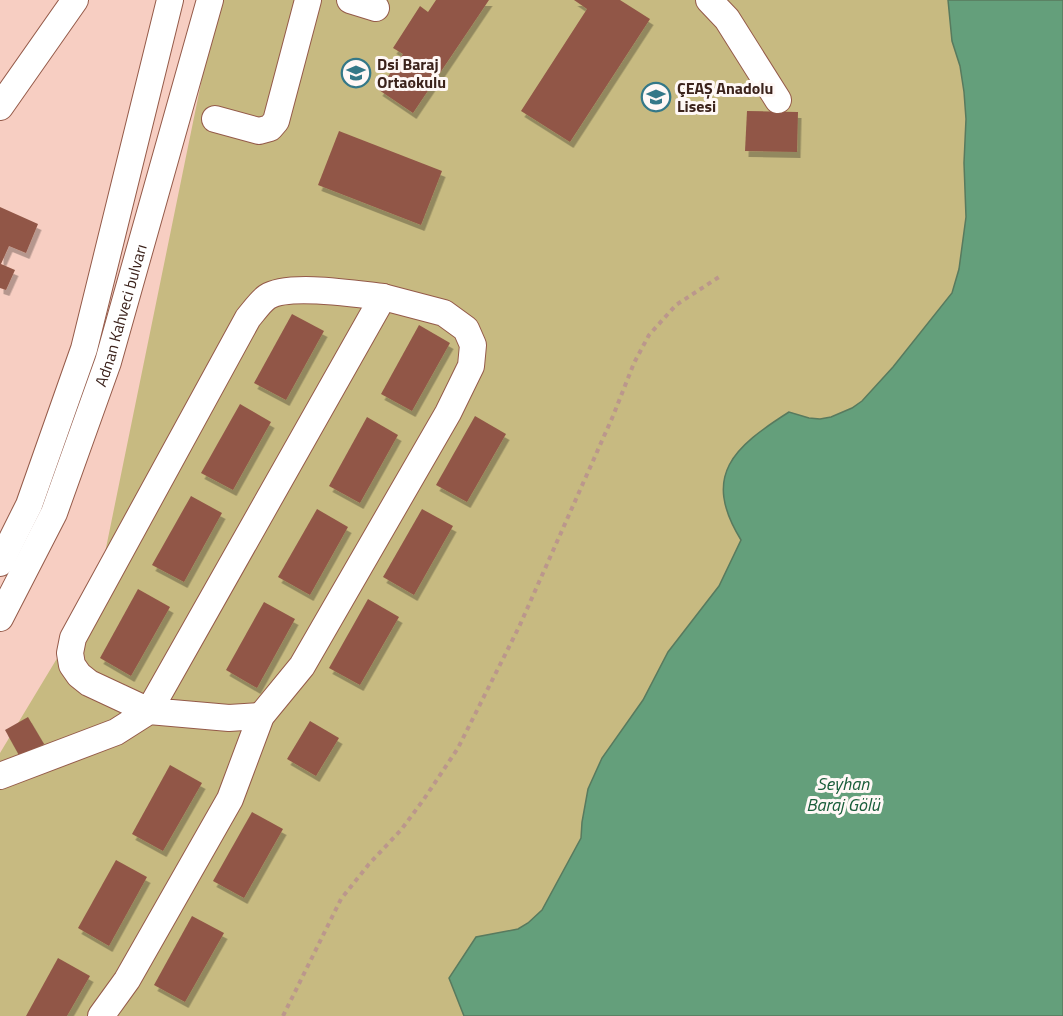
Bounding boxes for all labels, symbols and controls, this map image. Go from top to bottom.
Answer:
place label: Dsi Baraj Ortaokulu [377,52,446,94]
school or university icon: Dsi Baraj Ortaokulu [340,57,372,89]
place label: ÇEAŞ Anadolu Lisesi [677,76,773,118]
school or university icon: ÇEAŞ Anadolu Lisesi [640,81,672,113]
street label: Adnan Kahveci bulvarı [88,241,153,390]
water label: Seyhan Baraj Gölü [806,770,881,818]

